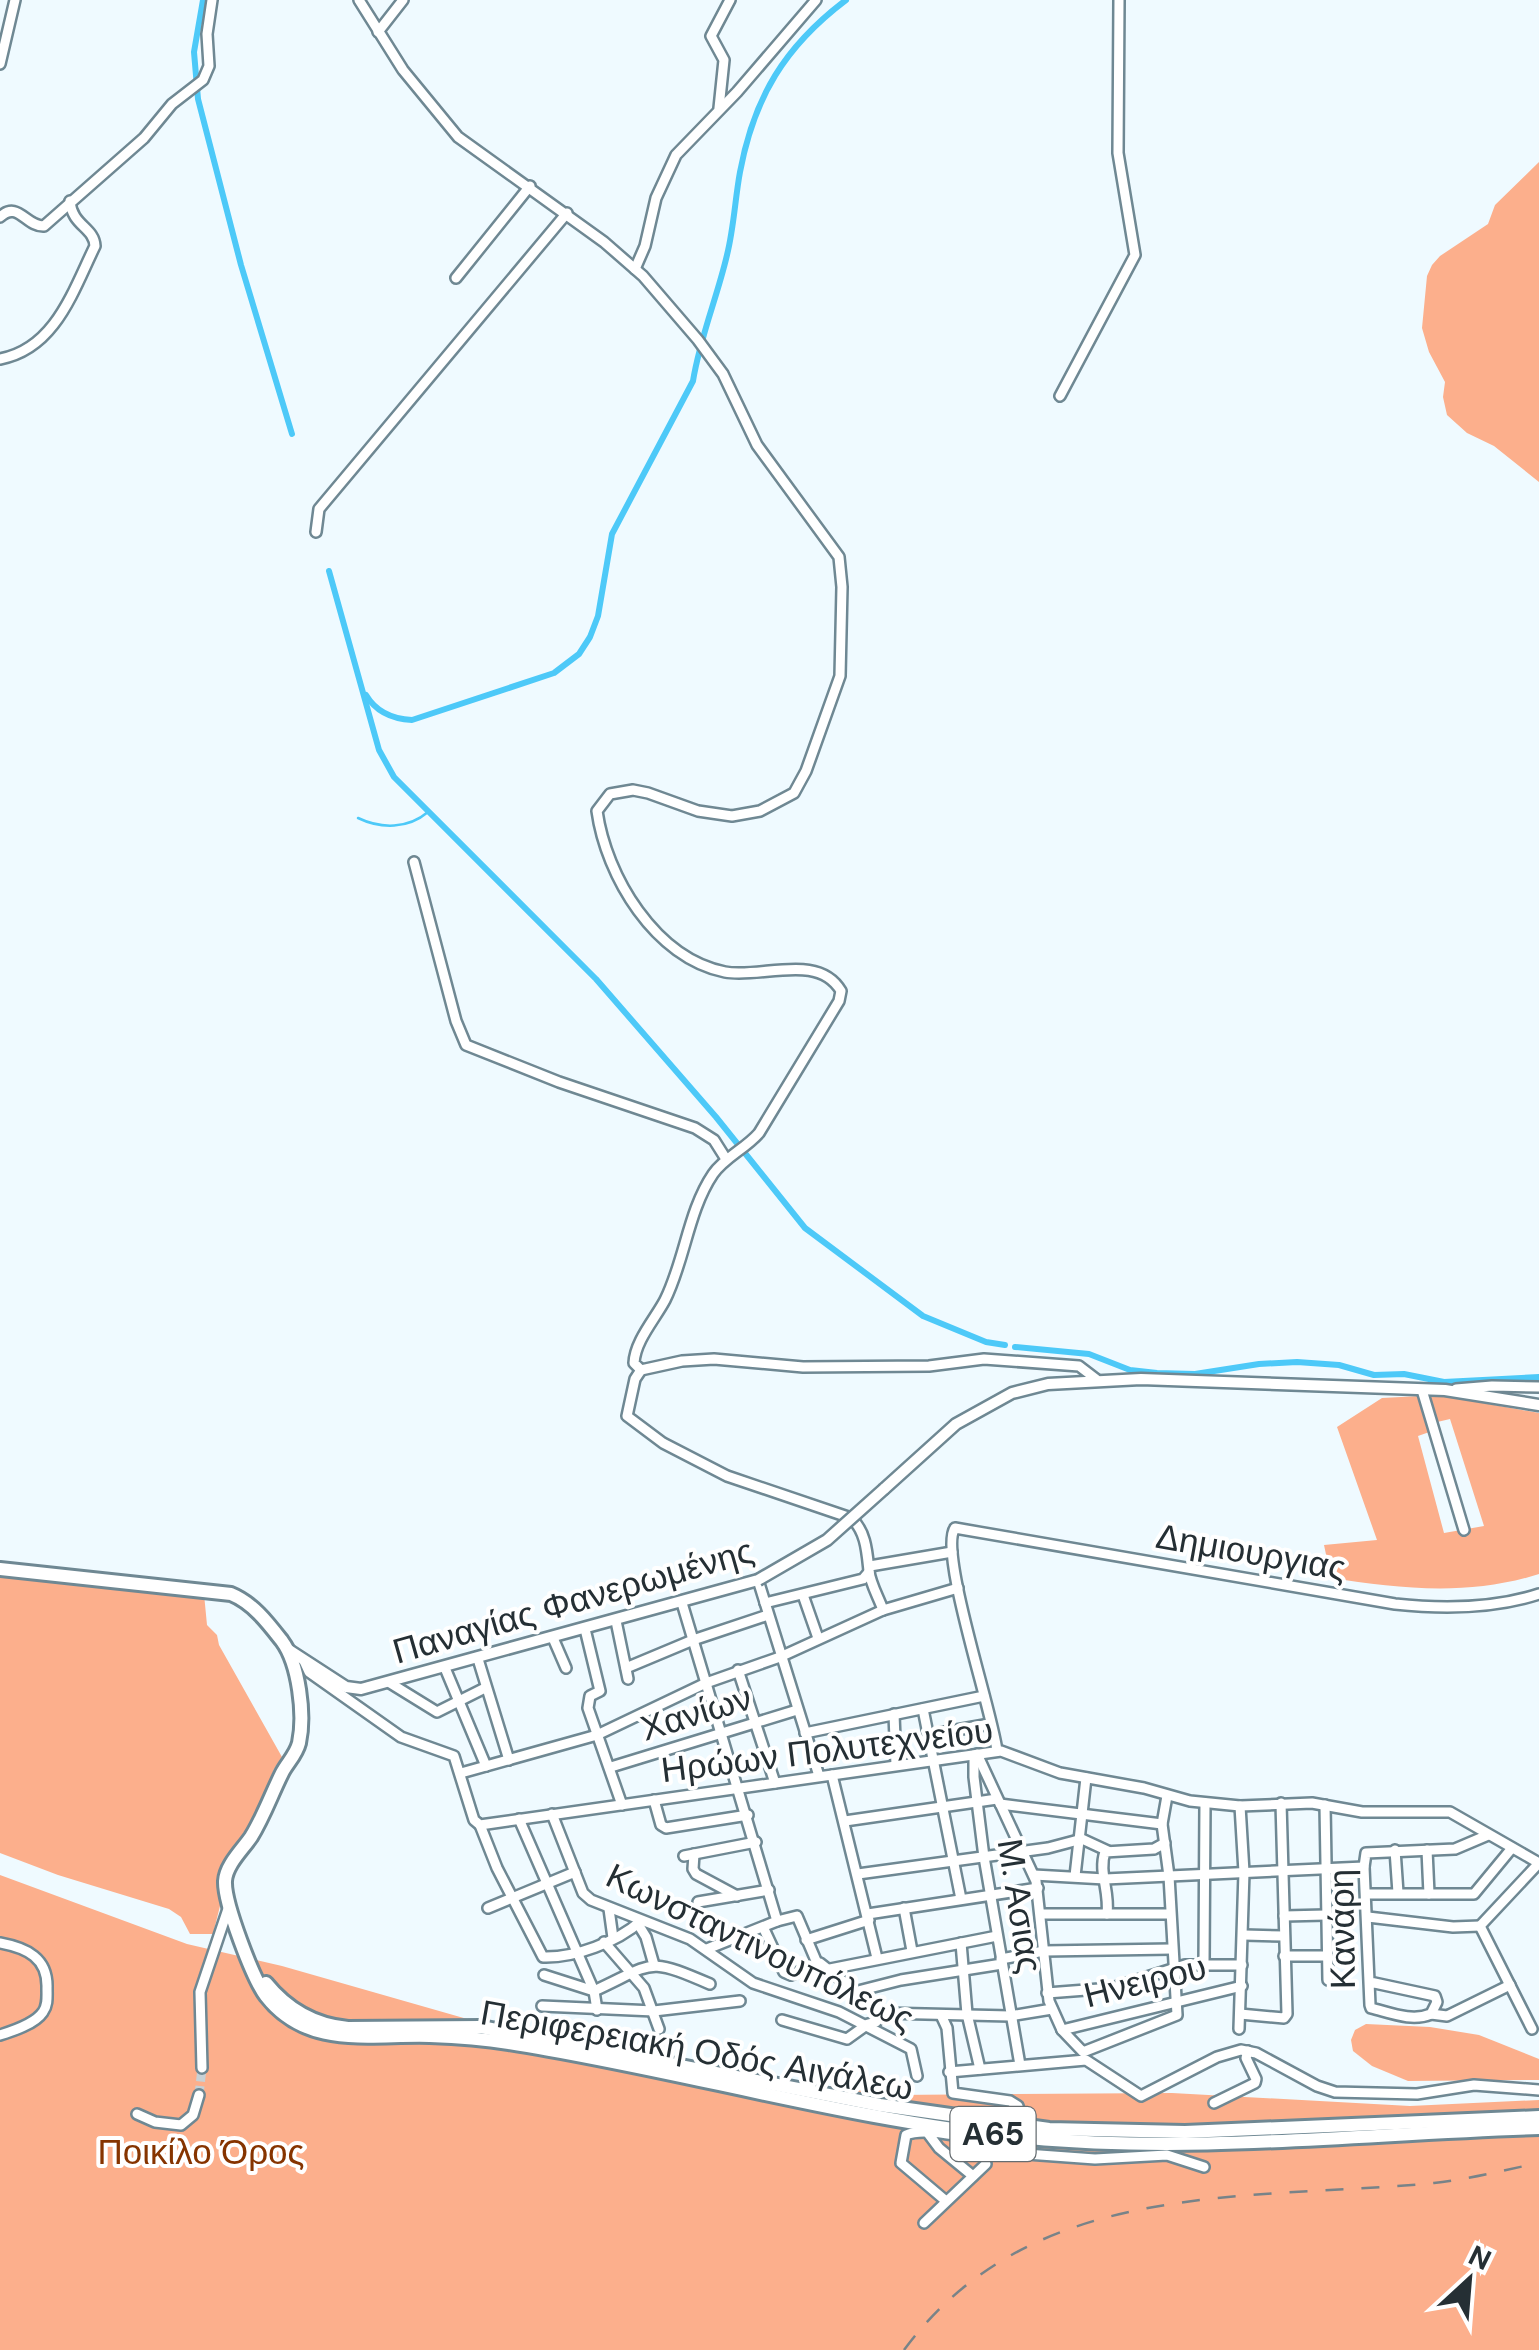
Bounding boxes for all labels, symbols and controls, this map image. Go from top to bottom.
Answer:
street label: Δημιουργιας [1153,1513,1349,1591]
street label: Παναγίας Φανερωμένης [387,1527,759,1675]
street label: Χανίων [635,1674,757,1752]
street label: Ηρώων Πολυτεχνείου [659,1707,995,1793]
street label: Μ. Ασιας [987,1836,1053,1976]
street label: Κωνσταντινουπόλεως [599,1852,921,2042]
street label: Κανάρη [1318,1868,1366,1990]
street label: Ηνειρου [1079,1944,1211,2018]
street label: Περιφερειακή Οδός Αιγάλεω [477,1989,917,2111]
road number: Α65 [950,2107,1036,2161]
park label: Ποικίλο Όρος [98,2129,304,2175]
north arrow [1419,2230,1519,2330]
text: N [1462,2237,1497,2279]

